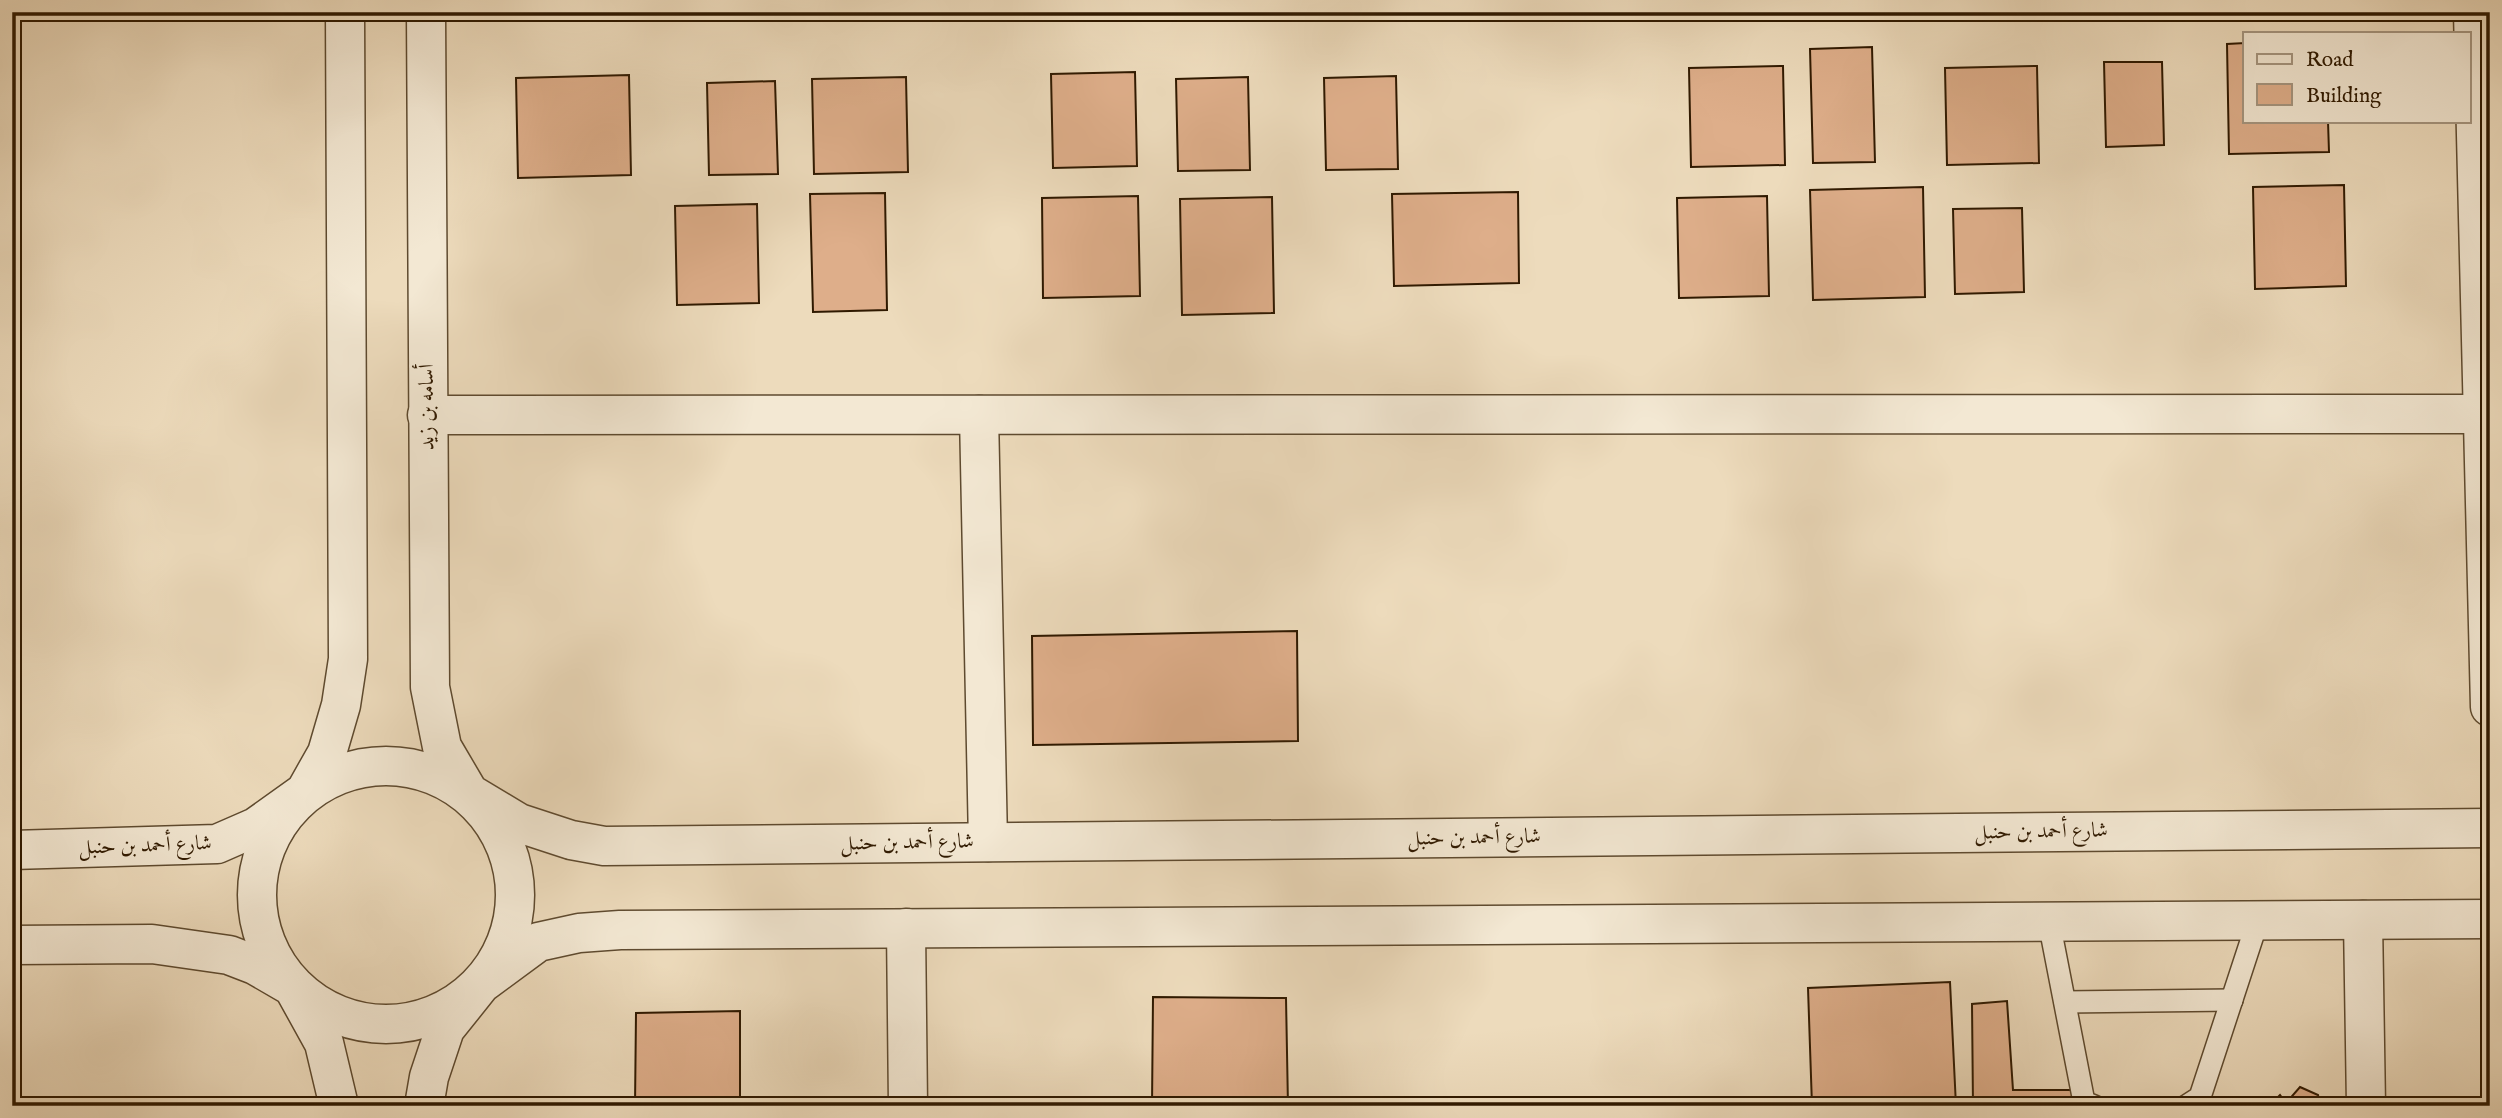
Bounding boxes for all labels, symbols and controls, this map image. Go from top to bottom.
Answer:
legend [2243,32,2470,122]
text: Road [2306,47,2354,74]
text: Building [2306,83,2382,110]
street label: أسامه بن زيد [411,364,441,450]
street label: شارع أحمد بن حنبل [1974,814,2108,850]
street label: شارع أحمد بن حنبل [1407,820,1541,856]
street label: شارع أحمد بن حنبل [840,825,974,861]
street label: شارع أحمد بن حنبل [78,827,212,865]

